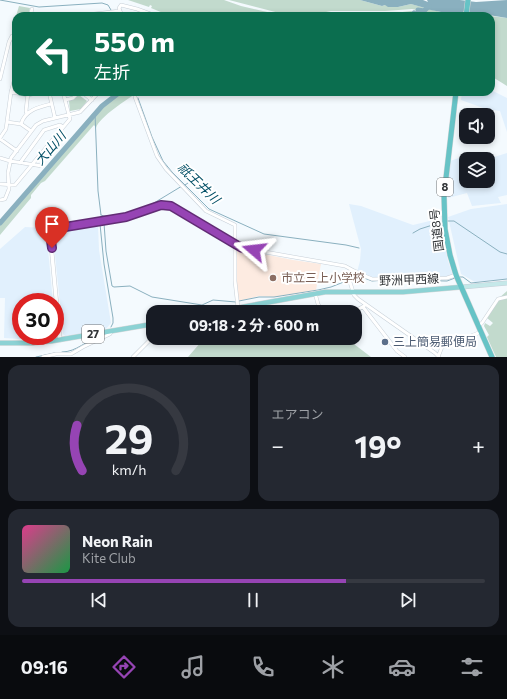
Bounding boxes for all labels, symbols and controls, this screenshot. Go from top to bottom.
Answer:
text: 550 m [94,24,175,58]
icon: left [28,28,80,80]
text: 左折 [94,61,130,83]
map controls [459,108,495,188]
button: sound [459,108,495,144]
water label: 大山川 [31,127,70,168]
button: layers [459,152,495,188]
water label: 祇王井川 [175,159,225,208]
road number: 8 [437,178,453,196]
pin [35,207,69,248]
street label: 国道8号 [426,208,446,252]
icon: arrive [41,213,63,235]
position arrow [233,229,275,271]
place label: 市立三上小学校 [281,270,365,284]
street label: 野洲甲西線 [379,271,439,287]
marker: 市立三上小学校 [268,273,278,283]
speed limit sign: 30 [12,293,64,345]
text: 09:18 · 2 分 · 600 m [189,316,319,334]
road number: 27 [82,325,104,343]
place label: 三上簡易郵便局 [393,334,477,348]
marker: 三上簡易郵便局 [380,337,390,347]
text: エアコン [272,406,324,422]
text: 29 [104,412,153,463]
text: 19° [354,427,402,464]
text: − [272,432,284,459]
text: + [472,432,485,459]
text: km/h [111,460,146,478]
text: Neon Rain [82,532,153,550]
text: Kite Club [82,550,136,566]
icon: previous [88,589,110,611]
icon: pause [242,589,264,611]
icon: next [397,589,419,611]
icon: directions [110,653,138,681]
icon: music [179,653,207,681]
icon: phone [249,653,277,681]
icon: climate [319,653,347,681]
icon: car [388,653,416,681]
icon: filters [458,653,486,681]
text: 09:16 [21,656,68,678]

